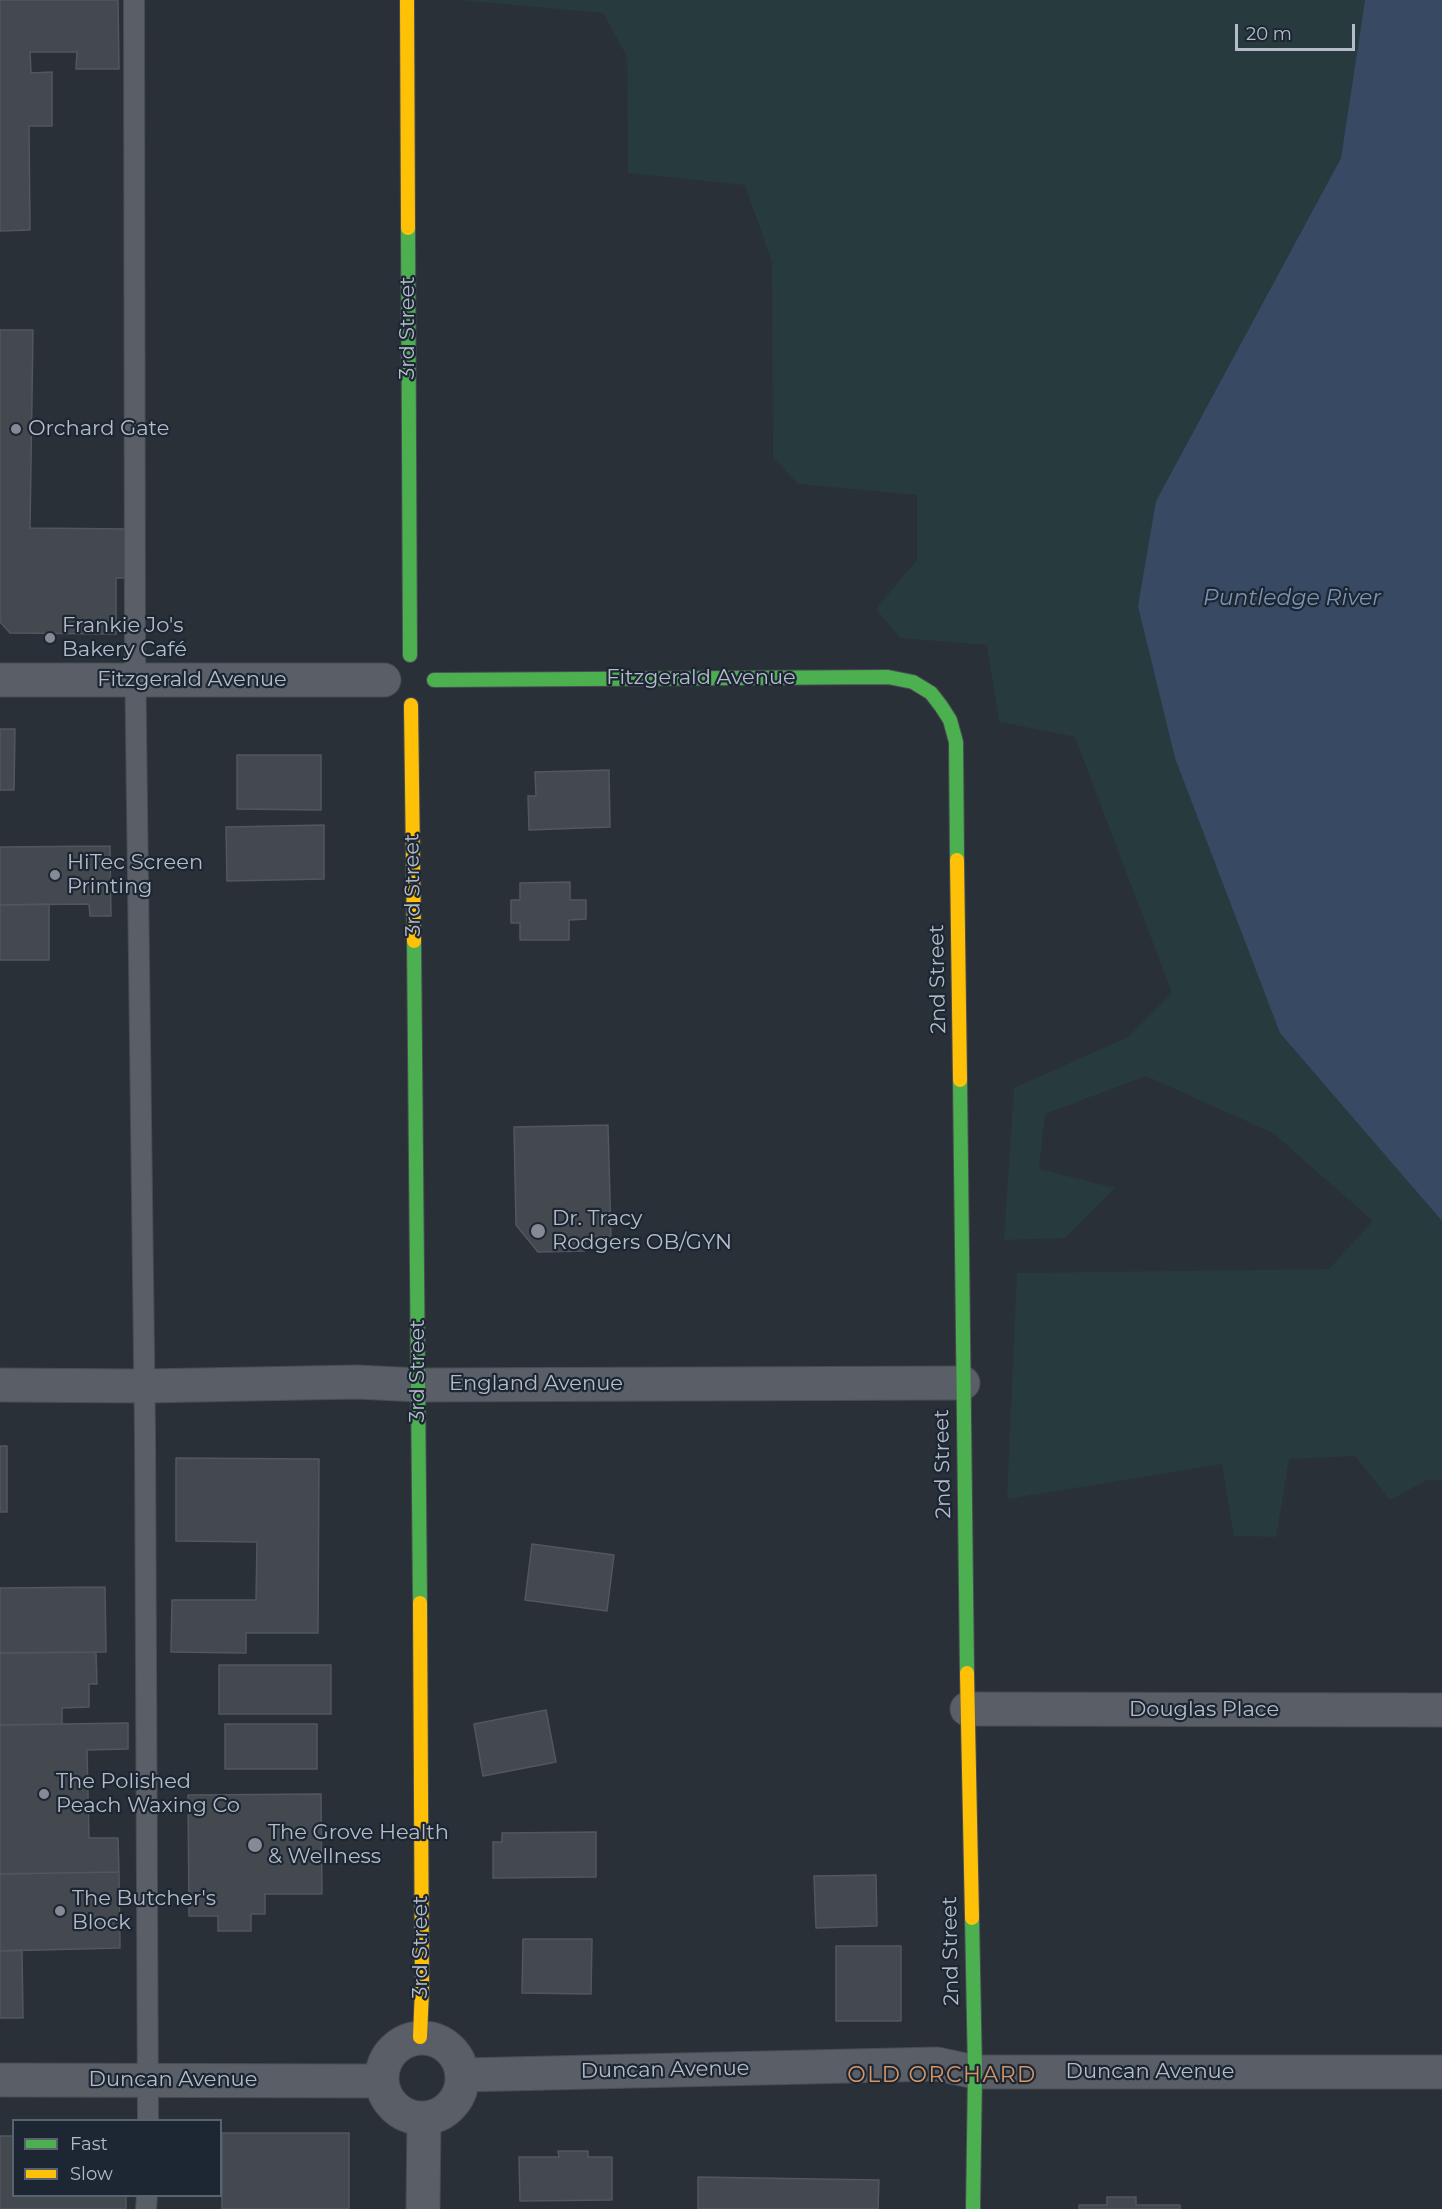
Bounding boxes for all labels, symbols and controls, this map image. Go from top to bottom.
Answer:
scale bar [1238,12,1358,50]
text: 20 m [1246,23,1292,45]
street label: 3rd Street [395,276,421,380]
place label: Orchard Gate [28,416,169,442]
marker: Orchard Gate [9,422,23,436]
water label: Puntledge River [1203,586,1381,612]
place label: Frankie Jo's Bakery Café [62,613,187,663]
marker: Frankie Jo's Bakery Café [43,631,57,645]
street label: Fitzgerald Avenue [606,665,796,691]
street label: Fitzgerald Avenue [97,667,287,693]
street label: 3rd Street [400,833,426,937]
place label: HiTec Screen Printing [67,850,203,900]
marker: HiTec Screen Printing [48,868,62,882]
street label: 2nd Street [924,924,952,1034]
place label: Dr. Tracy Rodgers OB/GYN [552,1206,732,1256]
marker: Dr. Tracy Rodgers OB/GYN [529,1222,547,1240]
street label: 3rd Street [405,1319,431,1423]
street label: England Avenue [449,1371,623,1397]
street label: 2nd Street [929,1409,957,1519]
street label: Douglas Place [1129,1697,1279,1723]
place label: The Polished Peach Waxing Co [56,1769,240,1819]
marker: The Polished Peach Waxing Co [37,1787,51,1801]
place label: The Grove Health & Wellness [268,1820,449,1870]
marker: The Grove Health & Wellness [246,1836,264,1854]
place label: The Butcher's Block [72,1886,216,1936]
street label: 3rd Street [408,1895,434,1999]
street label: 2nd Street [937,1896,965,2006]
marker: The Butcher's Block [53,1904,67,1918]
street label: Duncan Avenue [580,2056,750,2084]
street label: Duncan Avenue [1066,2059,1234,2085]
district label: OLD ORCHARD [847,2063,1037,2089]
street label: Duncan Avenue [89,2067,257,2093]
legend [12,2119,222,2197]
text: Fast [70,2133,108,2155]
text: Slow [70,2163,113,2185]

